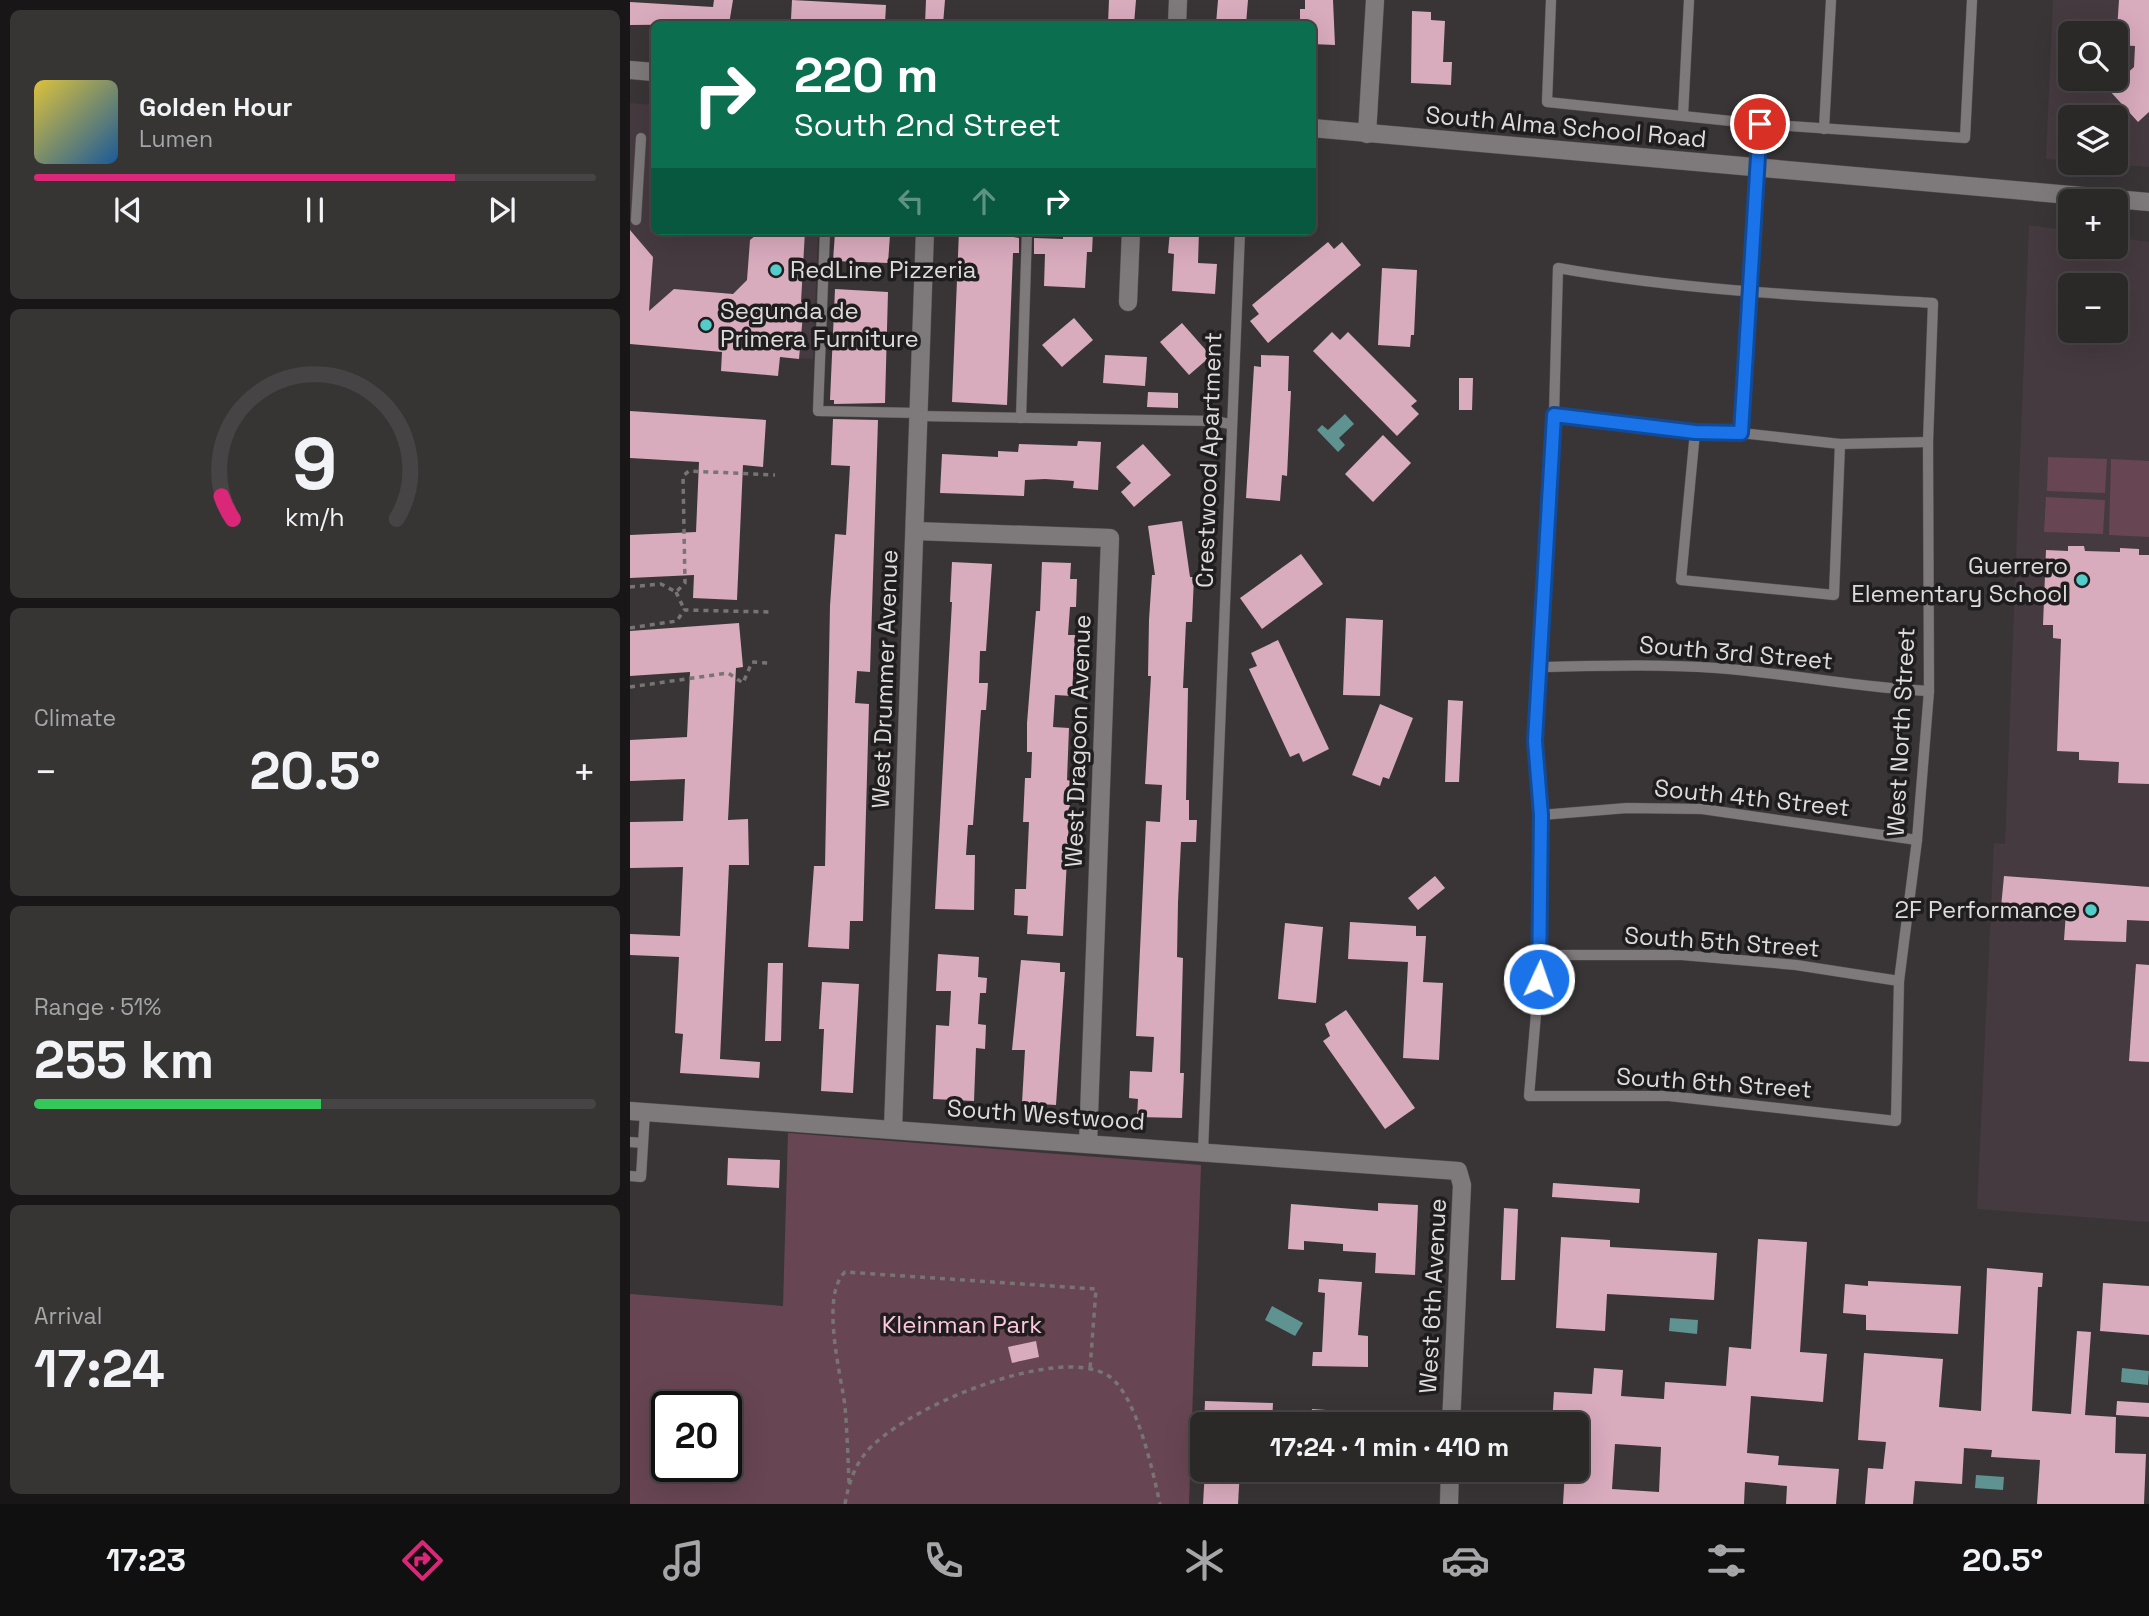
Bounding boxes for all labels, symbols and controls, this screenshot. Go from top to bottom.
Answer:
map controls [2058,21,2128,343]
button: search [2058,21,2128,91]
text: 220 m [794,44,938,106]
icon: right [679,49,770,140]
text: Golden Hour [139,90,293,124]
pin [1730,94,1790,154]
street label: South Alma School Road [1424,99,1708,154]
text: South 2nd Street [794,105,1061,145]
icon: arrive [1741,105,1779,143]
button: layers [2058,105,2128,175]
text: Lumen [139,124,213,154]
icon: left [892,182,930,220]
icon: ahead [965,182,1003,220]
icon: right [1038,182,1076,220]
button: + [2058,189,2128,259]
icon: previous [109,191,147,229]
icon: pause [296,191,334,229]
icon: next [483,191,521,229]
place label: RedLine Pizzeria [790,254,977,285]
marker: RedLine Pizzeria [768,262,784,278]
button: − [2058,273,2128,343]
place label: Segunda de Primera Furniture [720,295,919,354]
marker: Segunda de Primera Furniture [698,317,714,333]
street label: Crestwood Apartment [1189,331,1228,589]
text: 9 [293,418,338,511]
text: km/h [285,501,345,533]
street label: West Drummer Avenue [864,549,905,809]
place label: Guerrero Elementary School [1851,550,2068,609]
marker: Guerrero Elementary School [2074,572,2090,588]
street label: West Dragoon Avenue [1058,614,1097,868]
street label: West North Street [1880,627,1921,837]
street label: South 3rd Street [1638,629,1834,676]
text: Climate [34,703,116,733]
text: 20.5° [249,738,381,804]
text: − [34,748,58,796]
text: + [572,748,596,796]
street label: South 4th Street [1653,772,1851,823]
place label: 2F Performance [1894,894,2077,925]
marker: 2F Performance [2083,902,2099,918]
street label: South 5th Street [1623,919,1821,964]
position arrow [1502,942,1576,1016]
text: Range · 51% [34,992,161,1022]
text: 255 km [34,1027,214,1093]
street label: South 6th Street [1615,1060,1813,1105]
street label: South Westwood [946,1092,1146,1137]
street label: West 6th Avenue [1412,1198,1453,1394]
text: Arrival [34,1301,102,1331]
park label: Kleinman Park [882,1309,1042,1340]
text: 17:24 [34,1336,165,1402]
speed limit sign: 20 [651,1391,742,1482]
text: 17:24 · 1 min · 410 m [1270,1430,1509,1464]
icon: directions [398,1536,447,1585]
icon: music [659,1536,708,1585]
icon: phone [919,1536,968,1585]
icon: climate [1180,1536,1229,1585]
icon: car [1441,1536,1490,1585]
icon: filters [1702,1536,1751,1585]
text: 17:23 [106,1540,186,1580]
text: 20.5° [1962,1540,2043,1580]

